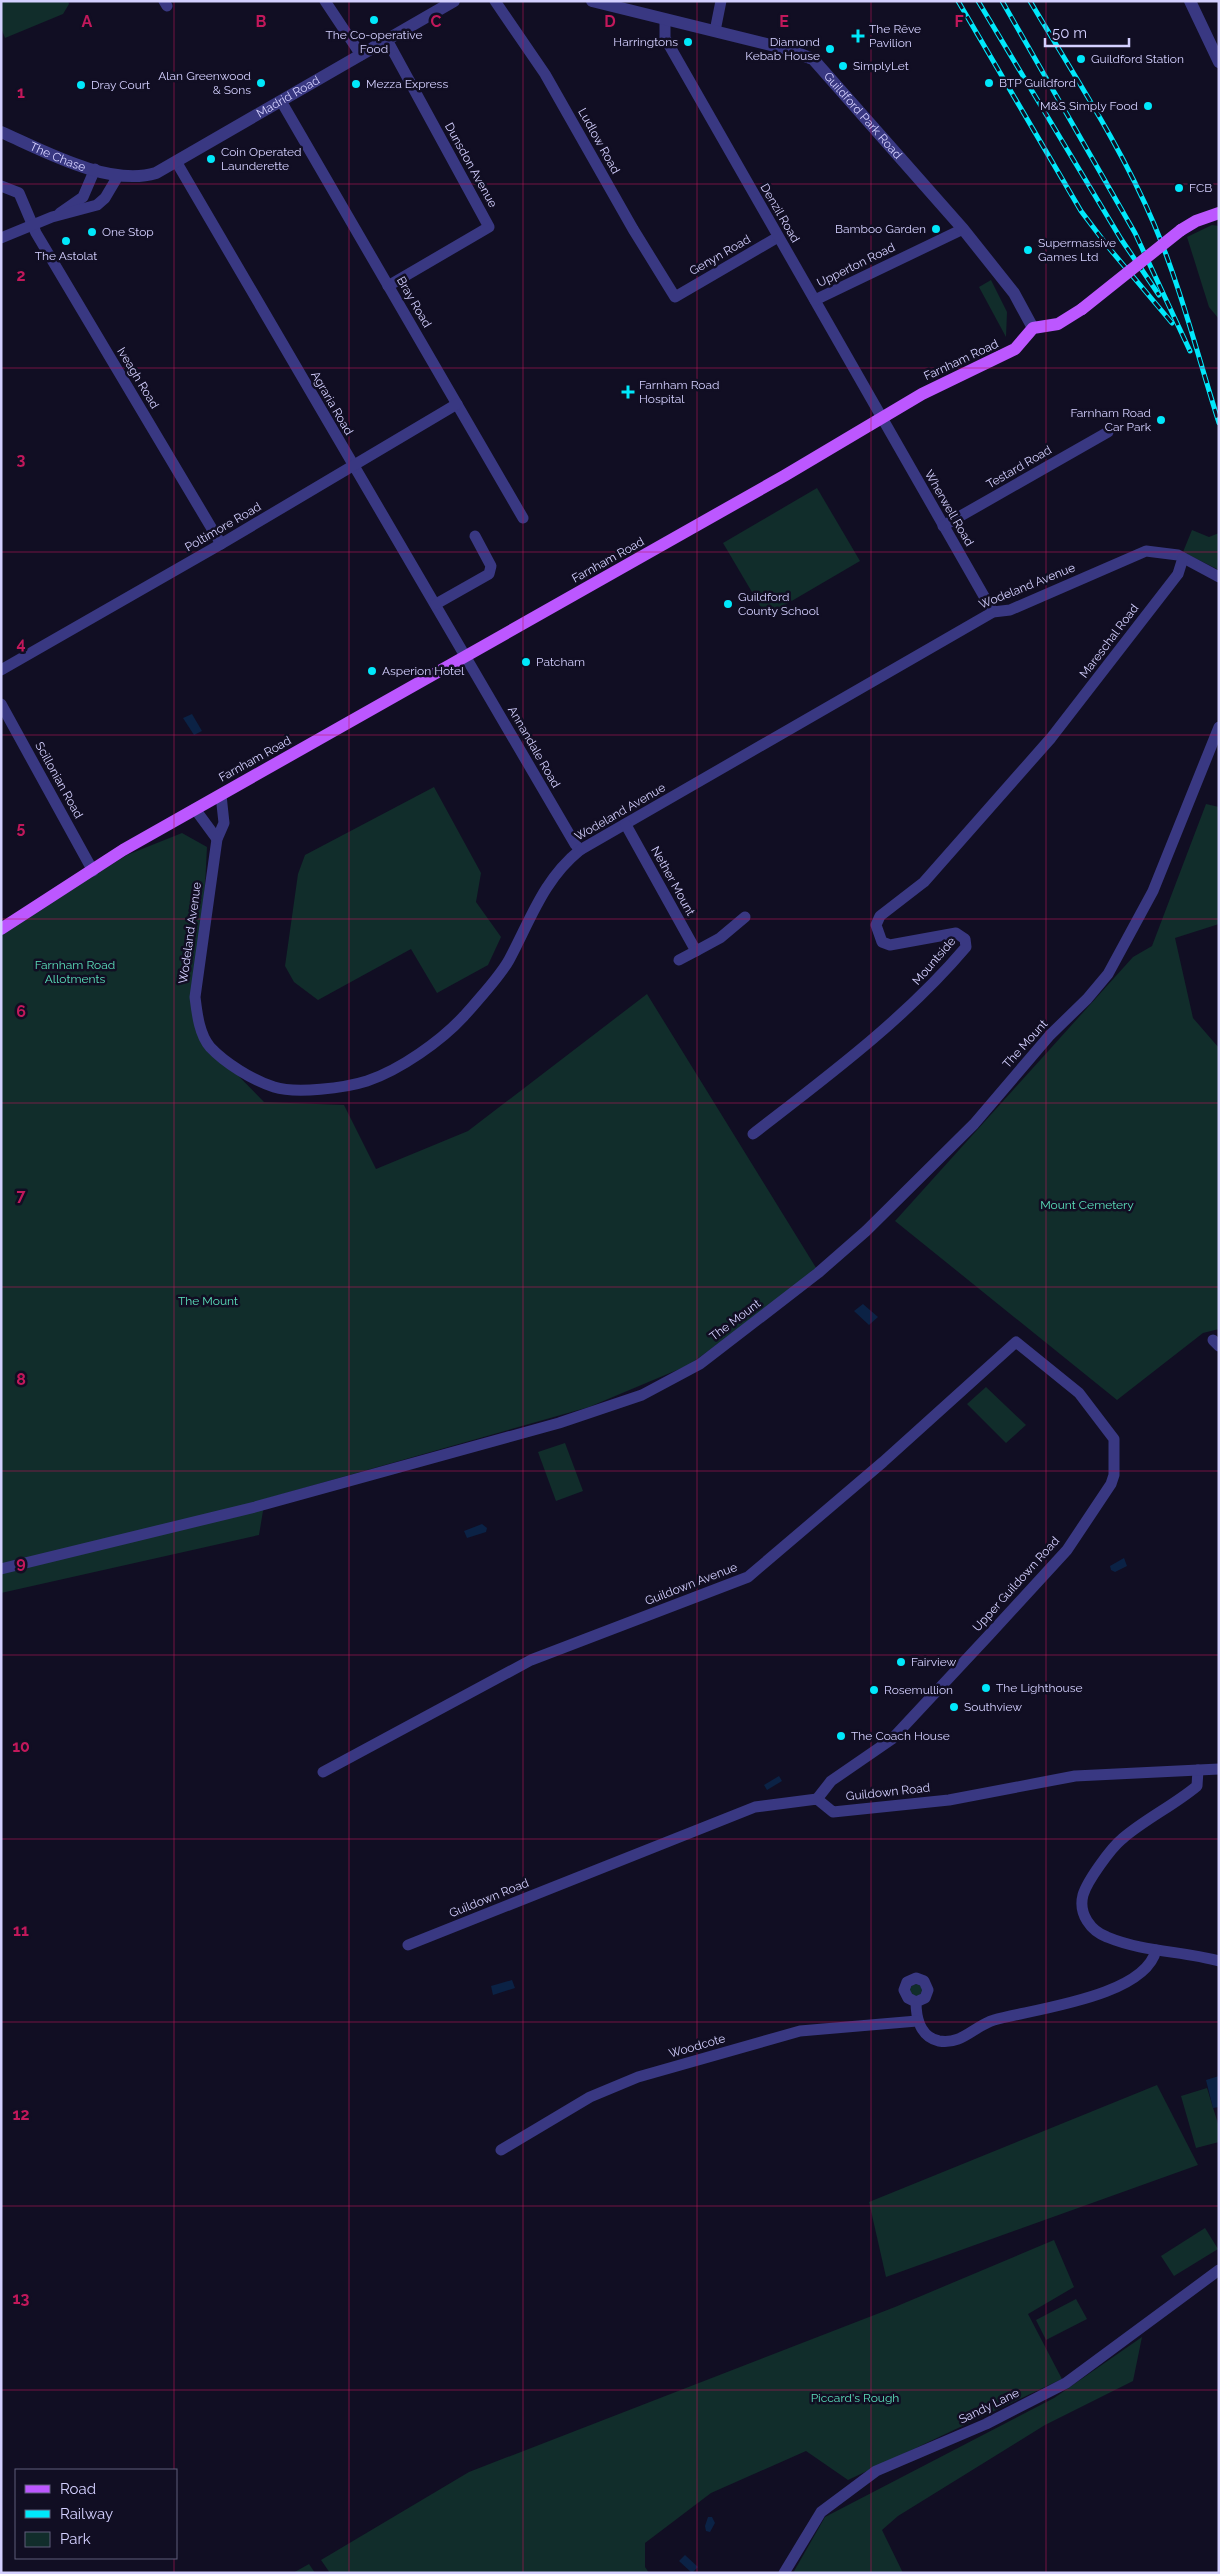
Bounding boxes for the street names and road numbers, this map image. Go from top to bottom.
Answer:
street label: Guildford Park Road [821,69,905,162]
street label: Madrid Road [254,73,322,120]
street label: Ludlow Road [575,106,623,176]
street label: Dunsdon Avenue [442,120,500,210]
street label: The Chase [28,139,87,174]
street label: Denzil Road [757,181,803,245]
street label: Genyn Road [687,232,753,278]
street label: Upperton Road [815,240,897,290]
street label: Bray Road [394,274,434,330]
street label: Farnham Road [922,337,1000,383]
street label: Iveagh Road [114,345,162,411]
street label: Agraria Road [308,369,356,437]
street label: Testard Road [984,443,1054,491]
street label: Wherwell Road [922,468,976,548]
street label: Poltimore Road [182,500,264,554]
street label: Farnham Road [569,534,647,586]
street label: Wodeland Avenue [977,560,1077,612]
street label: Mareschal Road [1077,601,1141,681]
street label: Annandale Road [505,704,563,790]
street label: Farnham Road [216,733,294,785]
street label: Scillonian Road [32,739,86,821]
street label: Wodeland Avenue [572,780,668,844]
street label: Nether Mount [648,844,698,918]
street label: Wodeland Avenue [176,881,204,985]
street label: Mountside [910,934,958,988]
street label: The Mount [1000,1017,1050,1071]
street label: The Mount [707,1296,763,1344]
street label: Upper Guildown Road [970,1534,1062,1634]
street label: Guildown Avenue [643,1560,739,1608]
street label: Guildown Road [845,1781,931,1803]
street label: Guildown Road [447,1876,531,1920]
street label: Woodcote [667,2031,727,2061]
street label: Sandy Lane [957,2385,1021,2427]

